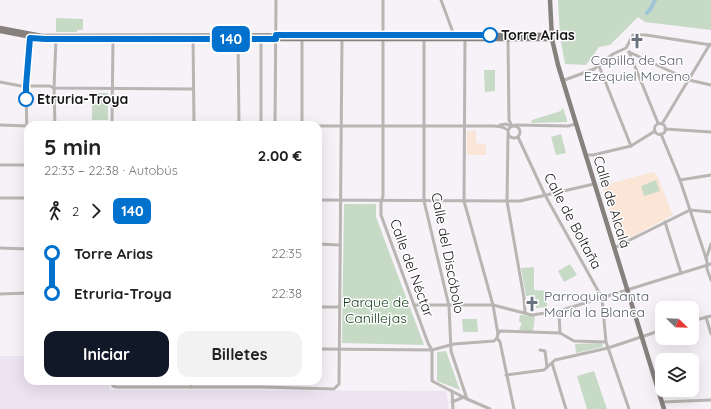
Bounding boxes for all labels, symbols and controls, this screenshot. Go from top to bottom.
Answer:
line badge: 140 [208,26,254,52]
place label: Torre Arias [501,26,575,44]
marker: Torre Arias [482,27,498,43]
text: 140 [220,30,242,48]
church icon: Capilla de San Ezequiel Moreno [628,32,646,50]
place label: Capilla de San Ezequiel Moreno [584,51,690,85]
place label: Etruria-Troya [37,90,128,108]
marker: Etruria-Troya [18,91,34,107]
text: 5 min [44,133,101,161]
text: 2.00 € [258,146,302,165]
street label: Calle de Alcalá [589,154,635,250]
text: 22:33 – 22:38 · Autobús [44,162,178,178]
street label: Calle de Boltaña [540,170,606,272]
street label: Calle del Discóbolo [427,191,469,315]
icon: walk [44,200,66,222]
icon: forward [85,200,107,222]
text: 140 [121,202,143,220]
text: 2 [72,203,79,219]
street label: Calle del Néctar [386,216,438,320]
text: Torre Arias [74,244,153,263]
text: 22:35 [271,245,302,261]
text: Etruria-Troya [74,284,172,303]
text: 22:38 [271,285,302,301]
place label: Parroquia Santa María la Blanca [544,287,649,321]
park label: Parque de Canillejas [343,293,409,327]
church icon: Parroquia Santa María la Blanca [523,295,541,313]
north arrow [655,301,699,345]
map controls [655,301,699,397]
button: Iniciar [44,331,169,377]
button: Billetes [177,331,302,377]
button: layers [655,353,699,397]

